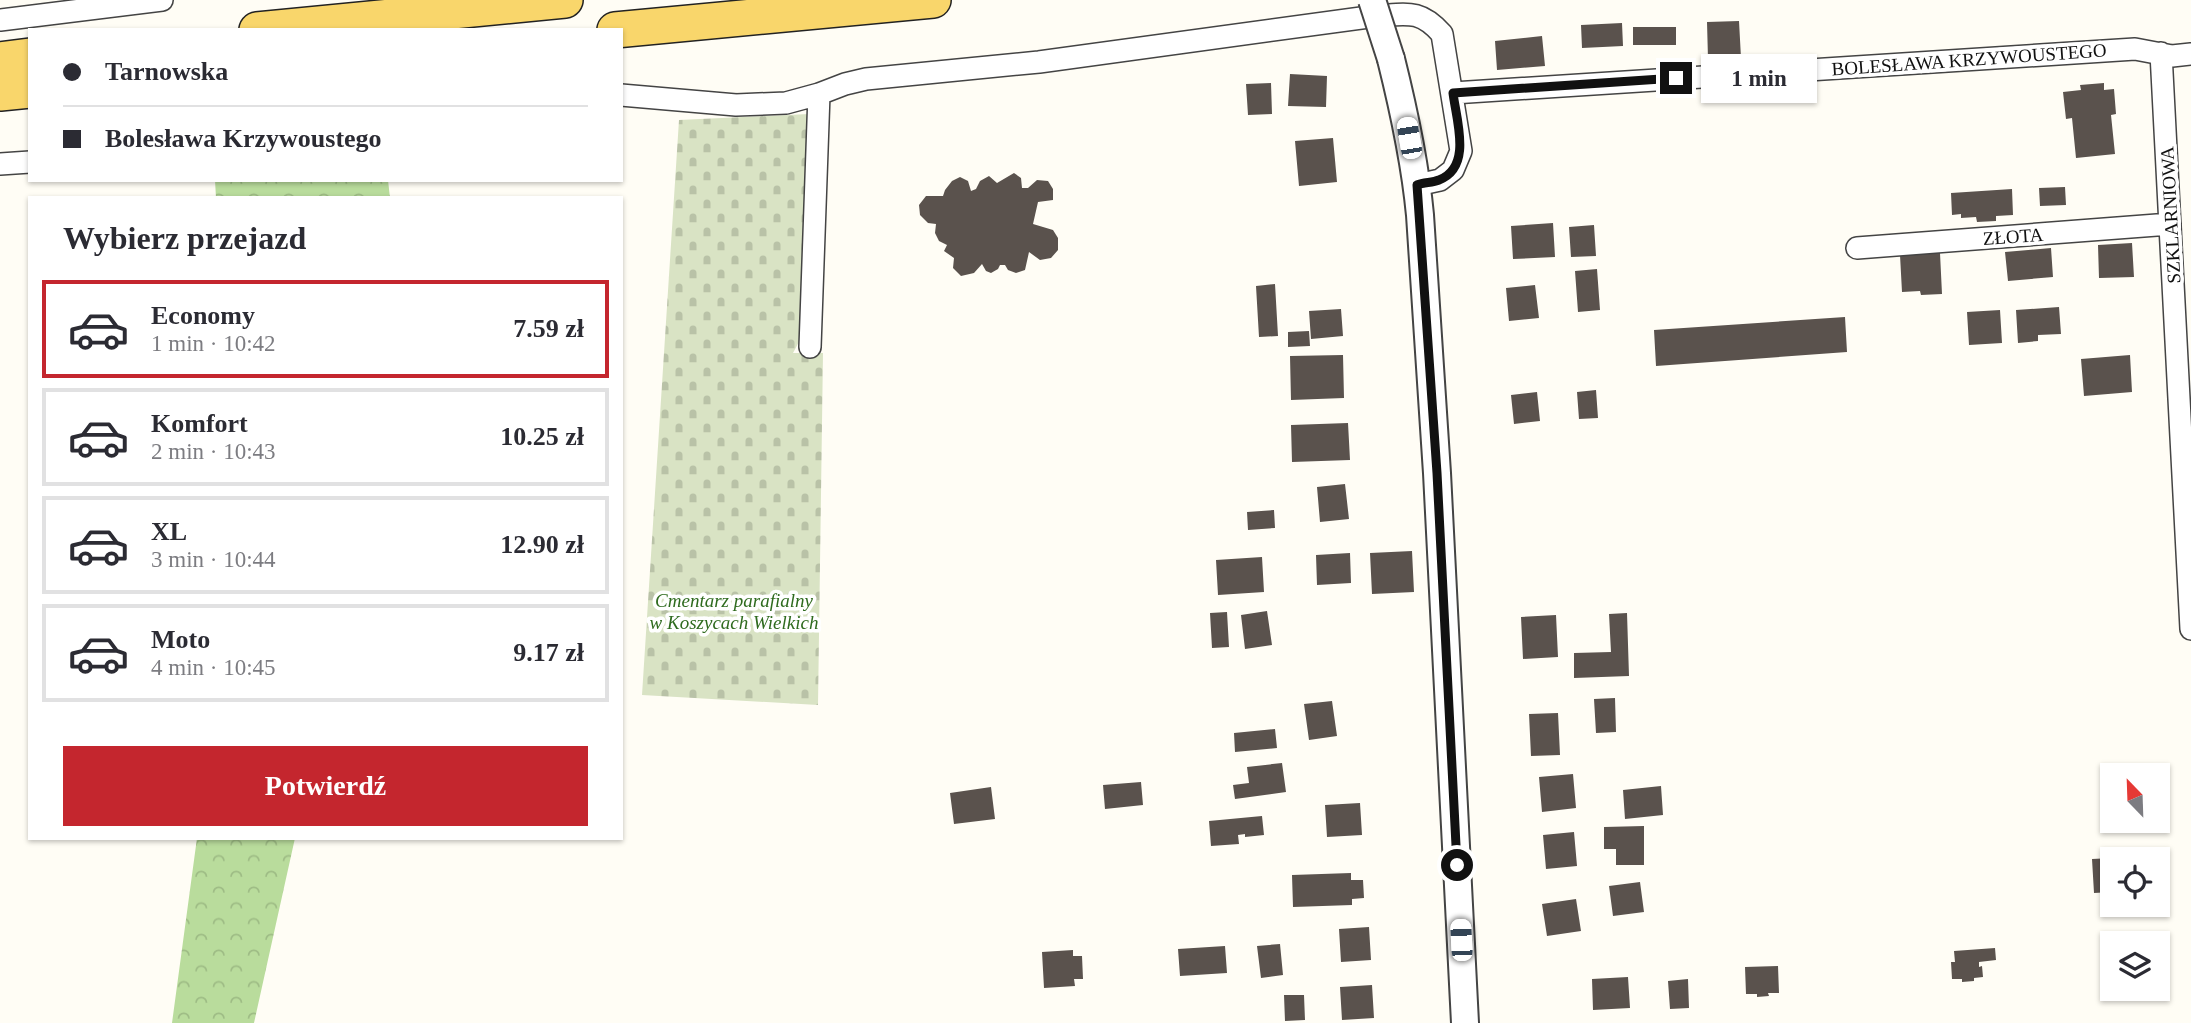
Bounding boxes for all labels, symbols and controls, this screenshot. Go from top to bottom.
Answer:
street label: BOLESŁAWA KRZYWOUSTEGO [1831,39,2107,80]
callout: 1 min [1700,54,1816,102]
text: Tarnowska [105,57,228,86]
route end [1660,62,1692,94]
text: 1 min [1731,66,1787,91]
car [1396,115,1423,161]
text: Bolesława Krzywoustego [105,124,382,153]
street label: SZKLARNIOWA [2156,146,2185,284]
text: Wybierz przejazd [63,220,306,256]
street label: ZŁOTA [1982,224,2044,249]
icon: car [67,298,130,361]
text: Economy [151,301,255,330]
text: 7.59 zł [513,314,584,343]
text: 1 min · 10:42 [151,331,276,356]
icon: car [67,406,130,469]
text: Komfort [151,409,248,438]
text: 10.25 zł [500,422,584,451]
text: 2 min · 10:43 [151,439,276,464]
icon: car [67,514,130,577]
text: XL [151,517,187,546]
text: 12.90 zł [500,530,584,559]
text: 3 min · 10:44 [151,547,276,572]
park label: Cmentarz parafialny w Koszycach Wielkich [650,590,818,633]
icon: car [67,622,130,685]
text: Moto [151,625,210,654]
text: 9.17 zł [513,638,584,667]
text: 4 min · 10:45 [151,655,276,680]
button: Potwierdź [63,746,588,826]
north arrow [2100,763,2170,833]
map controls [2100,763,2170,1001]
button: locate [2100,847,2170,917]
route start [1441,849,1473,881]
car [1450,918,1473,962]
button: layers [2100,931,2170,1001]

